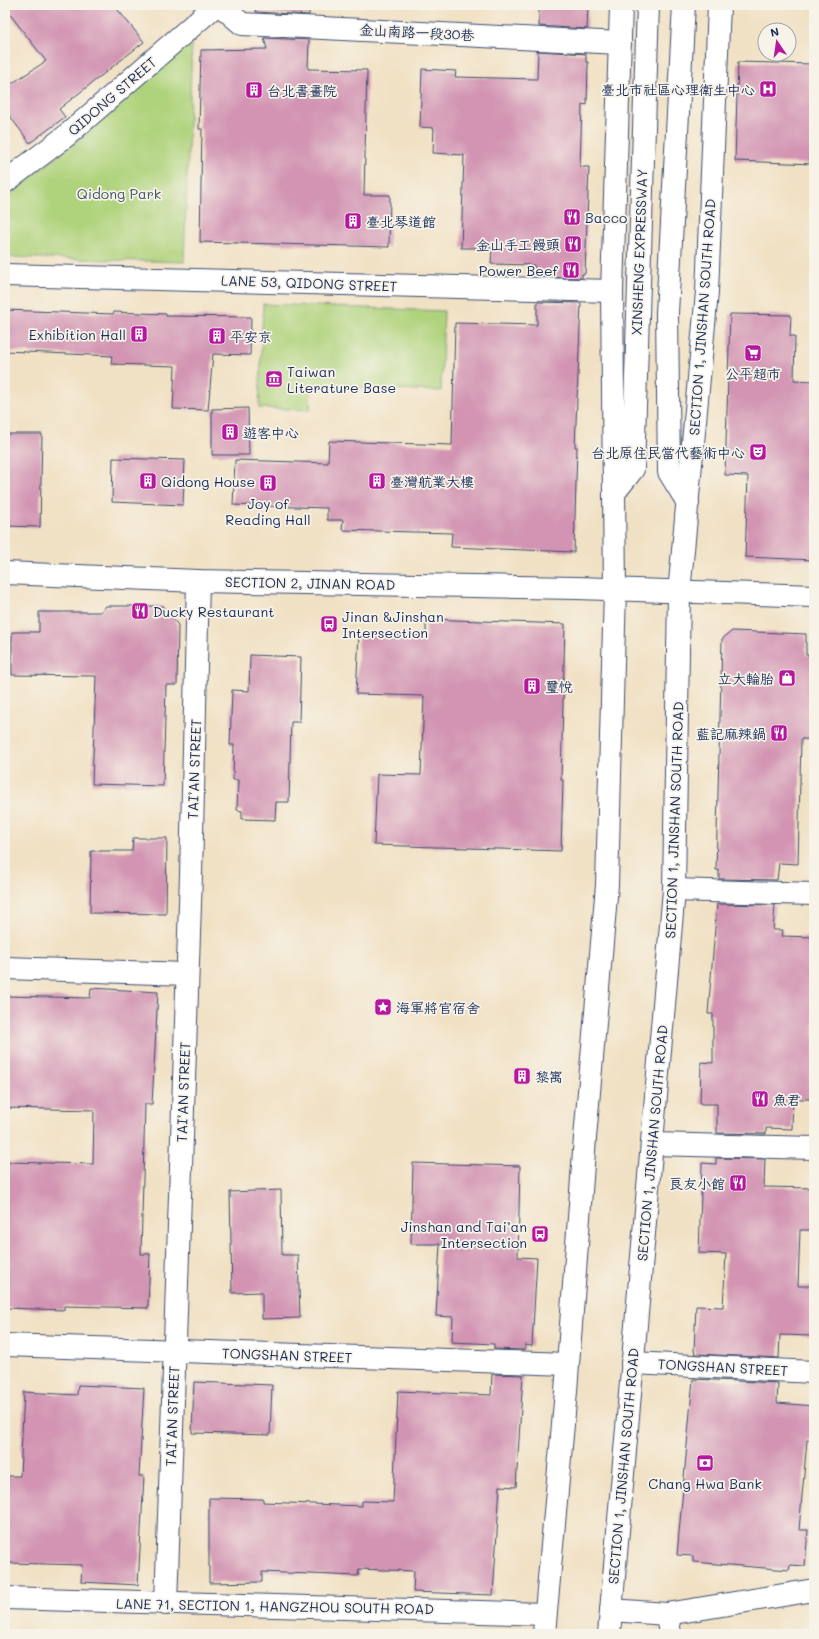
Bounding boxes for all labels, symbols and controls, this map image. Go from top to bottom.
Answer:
street label: 金山南路一段30巷 [359,20,476,45]
north arrow [757,22,797,62]
text: N [769,24,780,40]
street label: QIDONG STREET [64,52,160,140]
hospital icon: 臺北市社區心理衛生中心 [758,79,778,99]
building icon: 台北書畫院 [244,80,264,100]
place label: 臺北市社區心理衛生中心 [601,80,755,99]
place label: 台北書畫院 [267,81,337,100]
street label: XINSHENG EXPRESSWAY [627,168,651,336]
park label: Qidong Park [77,184,161,203]
street label: SECTION 1, JINSHAN SOUTH ROAD [684,198,720,436]
restaurant icon: Bacco [562,207,582,227]
place label: Bacco [585,208,627,227]
building icon: 臺北琴道館 [343,211,363,231]
place label: 臺北琴道館 [366,212,436,231]
restaurant icon: 金山手工饅頭 [563,234,583,254]
place label: 金山手工饅頭 [476,235,560,254]
restaurant icon: Power Beef [561,260,581,280]
place label: Power Beef [479,261,559,280]
street label: LANE 53, QIDONG STREET [221,270,398,296]
building icon: Exhibition Hall [129,324,149,344]
place label: Exhibition Hall [29,325,126,344]
building icon: 平安京 [207,326,227,346]
place label: 平安京 [230,327,272,346]
supermarket icon: 公平超市 [743,343,763,363]
place label: Taiwan Literature Base [287,362,396,397]
place label: 公平超市 [725,364,781,383]
museum icon: Taiwan Literature Base [264,369,284,389]
building icon: 遊客中心 [220,422,240,442]
place label: 遊客中心 [243,423,299,442]
theatre icon: 台北原住民當代藝術中心 [748,442,768,462]
place label: 台北原住民當代藝術中心 [591,443,745,462]
building icon: Qidong House [138,471,158,491]
building icon: 臺灣航業大樓 [367,471,387,491]
place label: Qidong House [161,472,255,491]
place label: 臺灣航業大樓 [390,472,474,491]
building icon: Joy of Reading Hall [258,473,278,493]
place label: Joy of Reading Hall [225,494,311,529]
street label: SECTION 2, JINAN ROAD [225,572,395,594]
restaurant icon: Ducky Restaurant [130,601,150,621]
place label: Ducky Restaurant [153,602,274,621]
place label: Jinan &Jinshan Intersection [342,607,444,642]
bus stop icon: Jinan &Jinshan Intersection [319,614,339,634]
shop icon: 立大輪胎 [777,668,797,688]
place label: 立大輪胎 [718,669,774,688]
building icon: 璽悅 [522,676,542,696]
place label: 璽悅 [545,677,573,696]
street label: SECTION 1, JINSHAN SOUTH ROAD [660,701,688,939]
street label: TAI’AN STREET [183,718,205,820]
restaurant icon: 藍記麻辣鍋 [769,723,789,743]
place label: 藍記麻辣鍋 [696,724,766,743]
place icon: 海軍將官宿舍 [373,997,393,1017]
place label: 海軍將官宿舍 [396,998,480,1017]
street label: SECTION 1, JINSHAN SOUTH ROAD [632,1024,672,1262]
street label: TAI’AN STREET [172,1041,194,1143]
building icon: 黎寓 [512,1066,532,1086]
place label: 黎寓 [535,1067,563,1086]
restaurant icon: 魚君 [750,1089,770,1109]
place label: 魚君 [773,1090,801,1109]
restaurant icon: 良友小館 [728,1173,748,1193]
place label: 良友小館 [669,1174,725,1193]
place label: Jinshan and Tai’an Intersection [401,1217,527,1252]
bus stop icon: Jinshan and Tai’an Intersection [530,1224,550,1244]
street label: TONGSHAN STREET [221,1343,353,1367]
street label: SECTION 1, JINSHAN SOUTH ROAD [603,1347,643,1585]
street label: TONGSHAN STREET [657,1354,789,1380]
street label: TAI’AN STREET [161,1365,183,1467]
bank icon: Chang Hwa Bank [695,1453,715,1473]
place label: Chang Hwa Bank [648,1474,762,1493]
street label: LANE 71, SECTION 1, HANGZHOU SOUTH ROAD [116,1594,434,1618]

